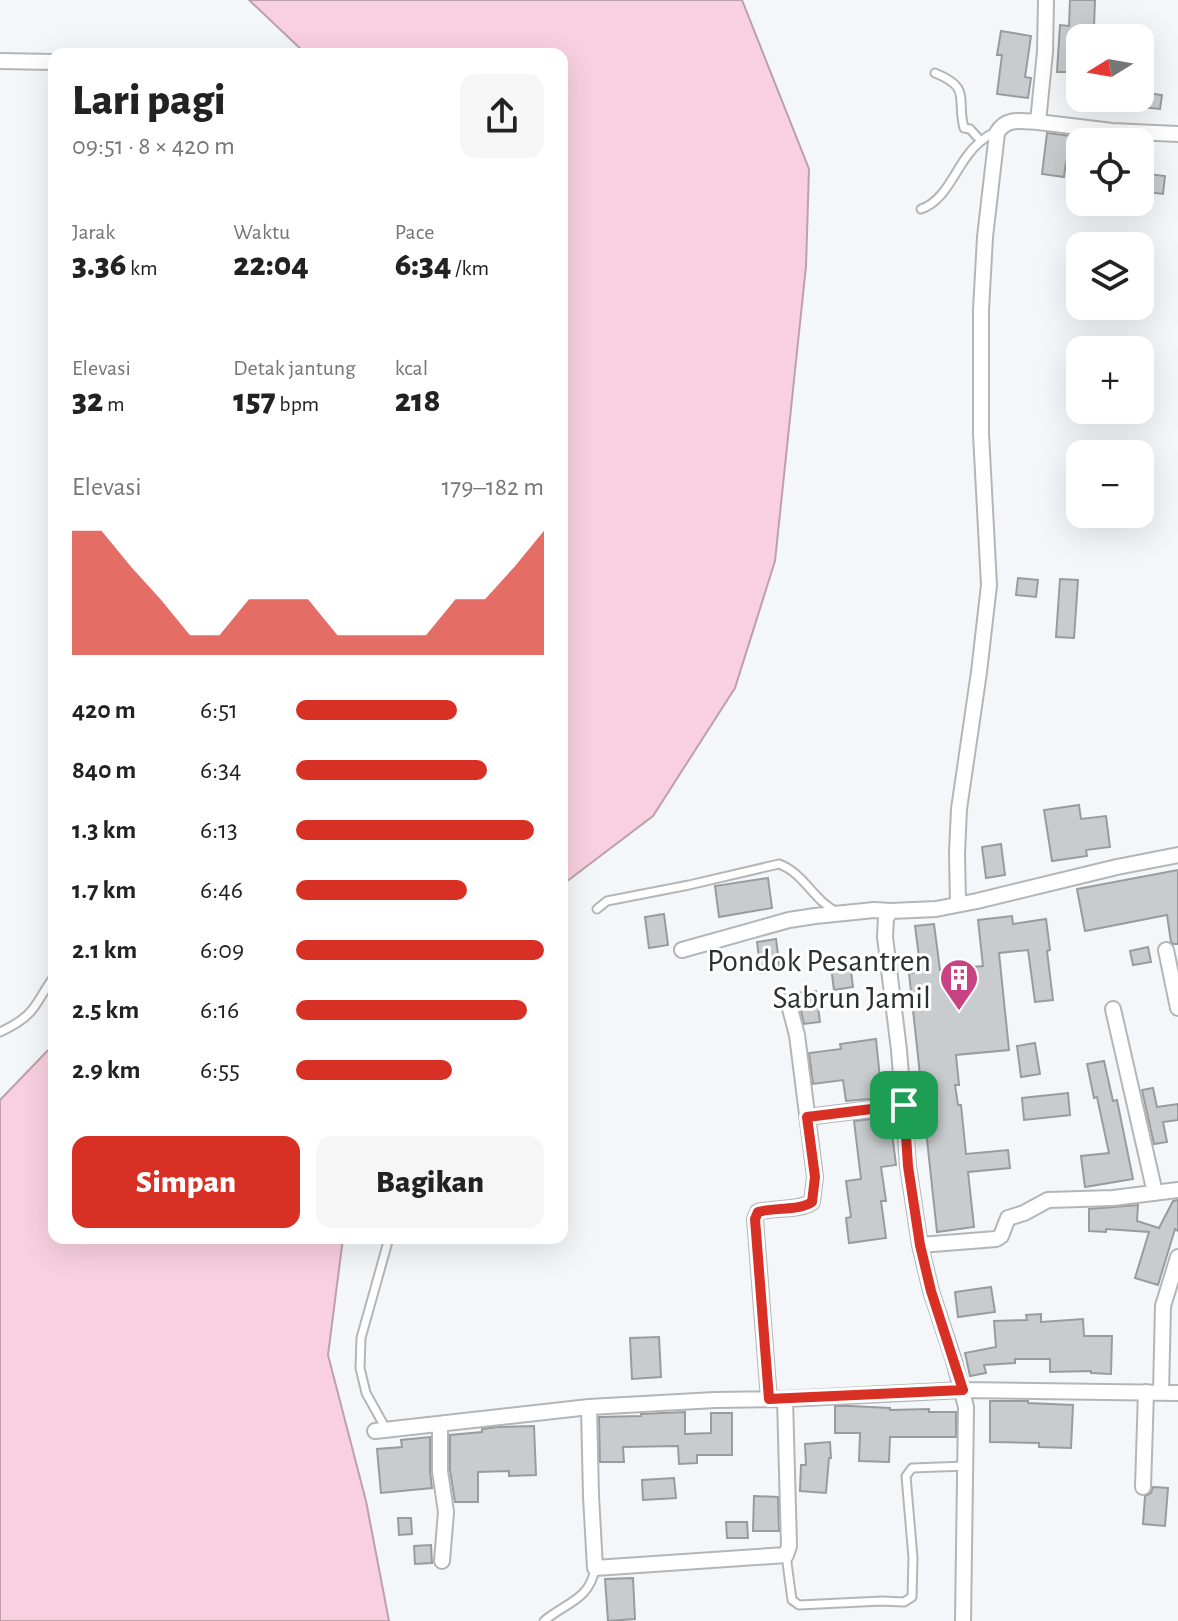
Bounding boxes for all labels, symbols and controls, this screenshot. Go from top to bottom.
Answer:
north arrow [1066,24,1154,112]
map controls [1066,24,1154,528]
button: share [460,74,544,158]
text: Lari pagi [72,79,226,123]
button: locate [1066,128,1154,216]
text: 09:51 · 8 × 420 m [72,133,235,159]
text: Jarak [72,221,115,243]
text: Waktu [233,221,290,243]
text: Pace [395,221,434,243]
button: layers [1066,232,1154,320]
text: 3.36 [72,248,126,282]
text: 22:04 [233,248,309,282]
text: 6:34 [395,248,451,282]
text: km [126,257,158,279]
text: /km [451,257,489,279]
button: + [1066,336,1154,424]
text: Elevasi [72,357,131,379]
text: Detak jantung [233,357,356,379]
text: kcal [395,357,428,379]
text: 32 [72,384,103,418]
text: 157 [233,384,276,418]
text: 218 [395,384,441,418]
text: m [103,393,124,415]
text: bpm [276,393,319,415]
button: − [1066,440,1154,528]
text: Elevasi [72,474,141,500]
text: 179–182 m [441,474,544,500]
text: 420 m [72,697,136,723]
text: 6:51 [200,697,238,723]
text: 840 m [72,757,136,783]
text: 6:34 [200,757,241,783]
text: 1.3 km [72,817,136,843]
text: 6:13 [200,817,238,843]
text: 1.7 km [72,877,136,903]
text: 6:46 [200,877,243,903]
text: 2.1 km [72,937,137,963]
text: 6:09 [200,937,244,963]
place label: Pondok Pesantren Sabrun Jamil [707,945,931,1014]
building icon: Pondok Pesantren Sabrun Jamil [938,957,980,1012]
text: 2.5 km [72,997,139,1023]
text: 6:16 [200,997,239,1023]
text: 2.9 km [72,1057,141,1083]
text: 6:55 [200,1057,240,1083]
pin [870,1071,938,1139]
icon: arrive [882,1083,926,1127]
button: Simpan [72,1136,300,1228]
button: Bagikan [316,1136,544,1228]

